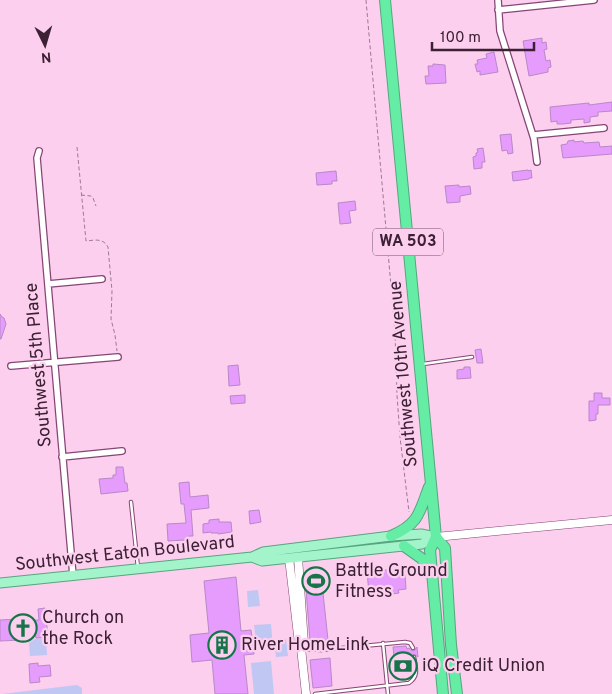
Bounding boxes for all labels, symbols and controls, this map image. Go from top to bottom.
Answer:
north arrow [20,20,70,70]
scale bar [432,20,534,52]
text: 100 m [440,29,481,48]
text: N [40,48,52,65]
road number: WA 503 [373,228,443,256]
street label: Southwest 10th Avenue [384,280,424,468]
street label: Southwest 5th Place [20,282,58,448]
street label: Southwest Eaton Boulevard [14,531,236,577]
place label: Battle Ground Fitness [335,560,448,604]
sports icon: Battle Ground Fitness [301,566,331,596]
place label: Church on the Rock [42,607,124,651]
church icon: Church on the Rock [8,613,38,643]
building icon: River HomeLink [207,630,237,660]
place label: River HomeLink [241,634,370,657]
bank icon: iQ Credit Union [388,651,418,681]
place label: iQ Credit Union [422,655,545,678]

